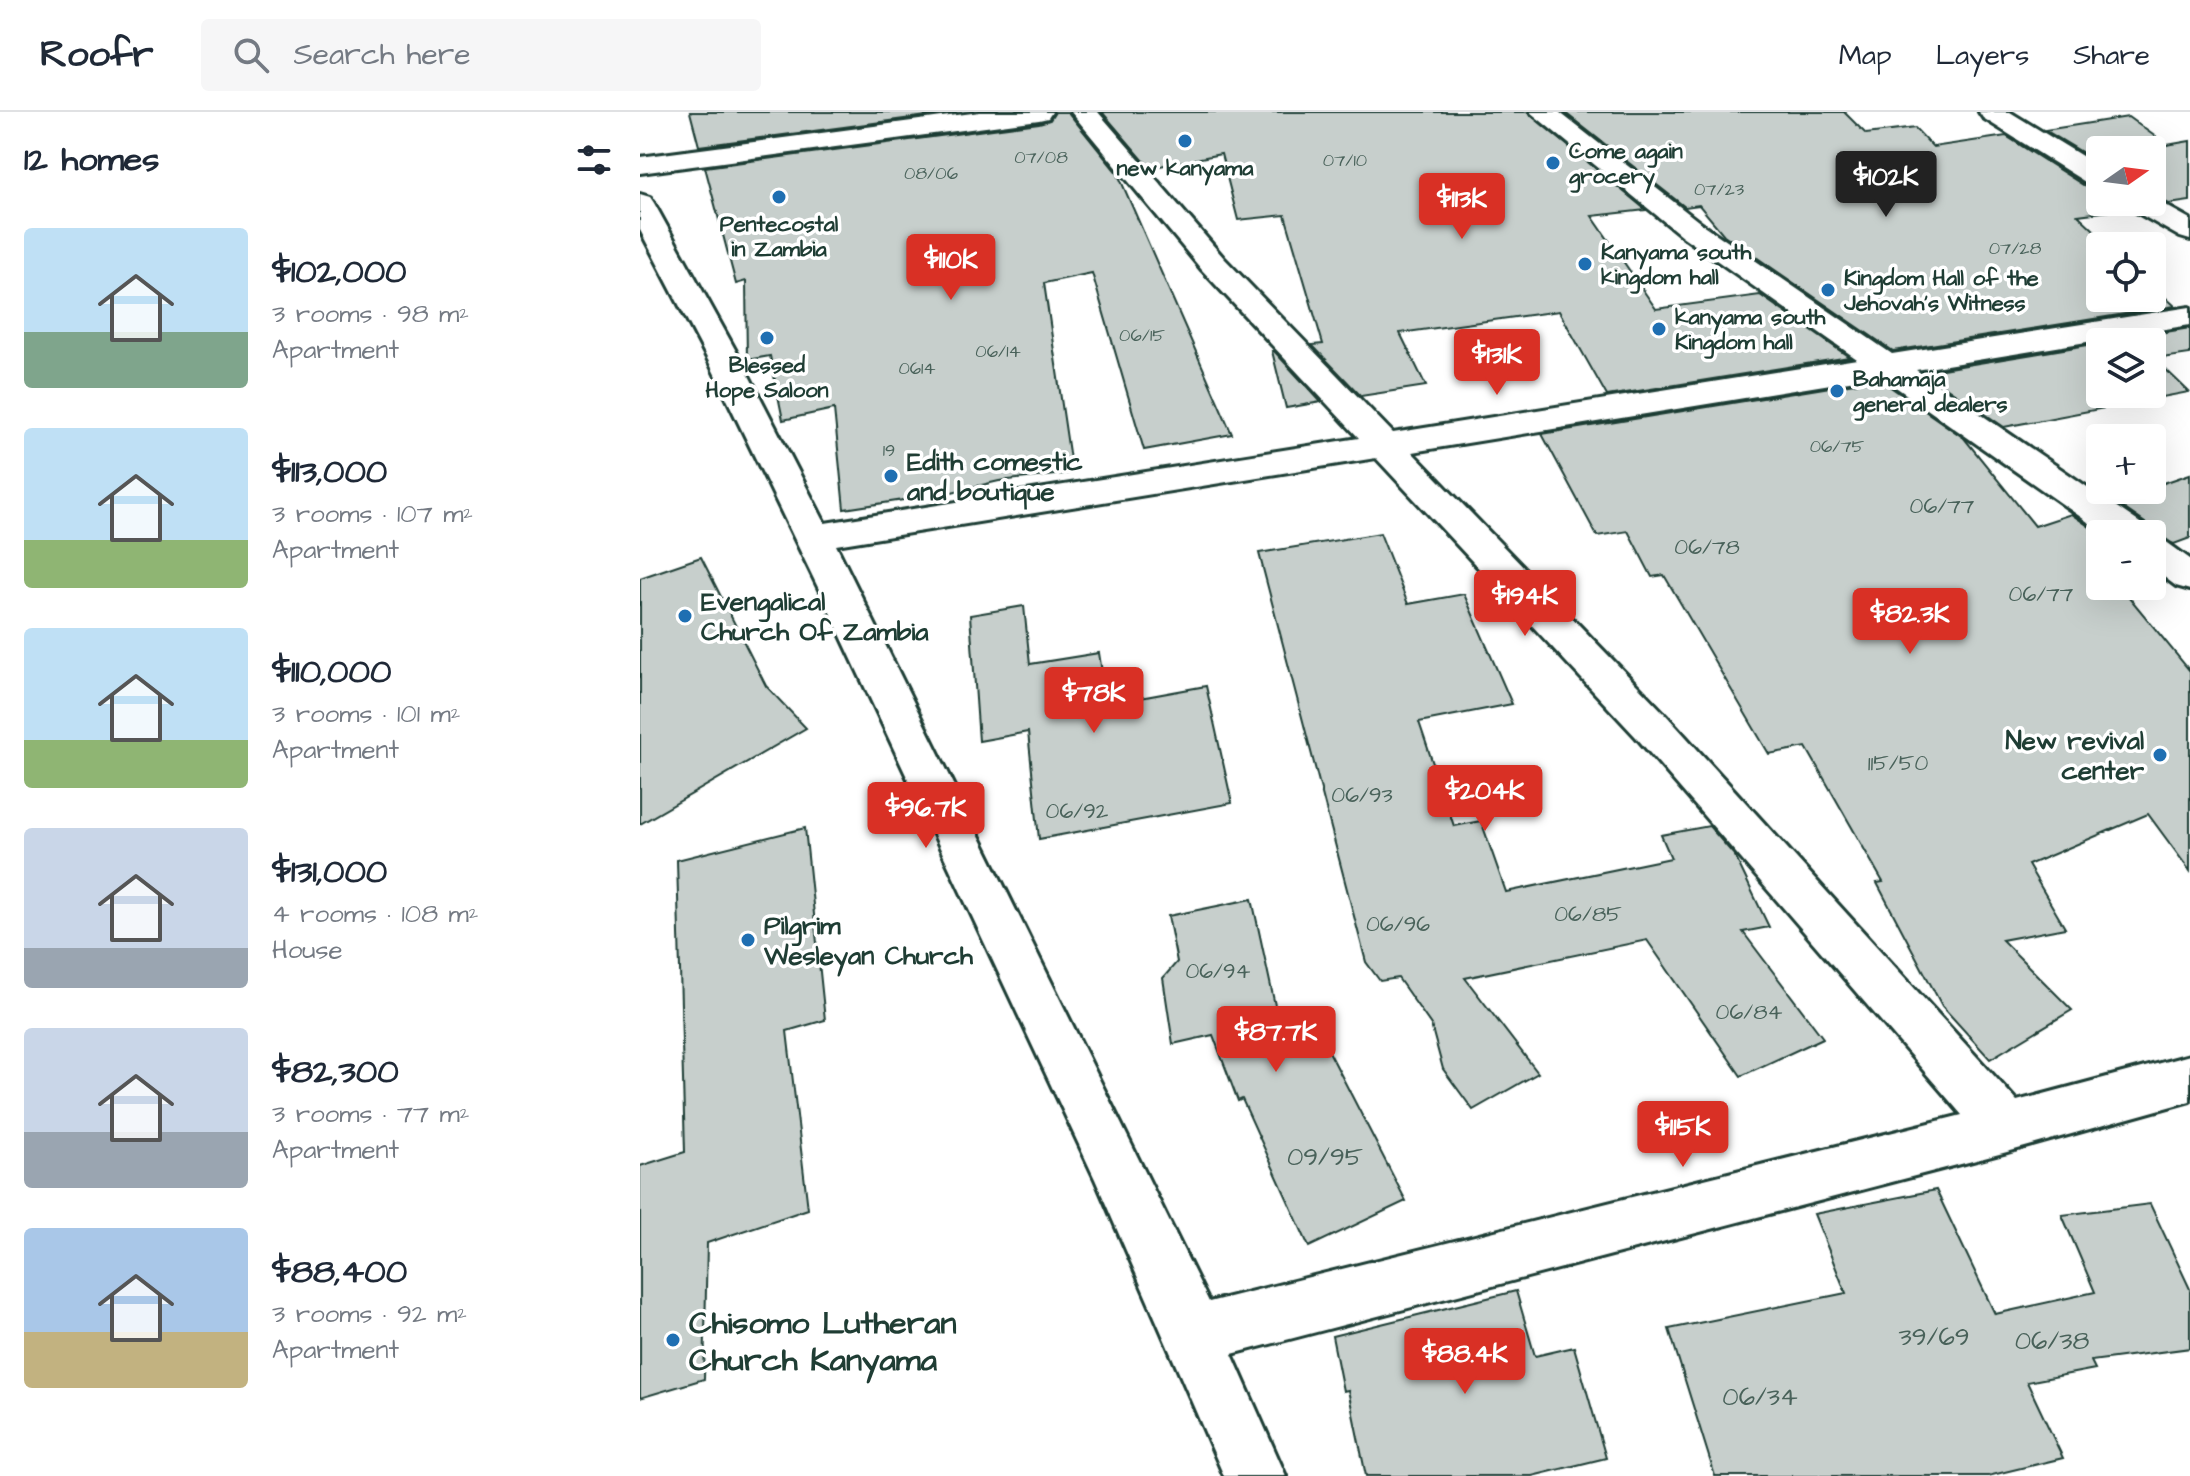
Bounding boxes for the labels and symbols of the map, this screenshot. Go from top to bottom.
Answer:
marker: new kanyama [1176,132,1194,150]
place label: Come again grocery [1569,136,1683,194]
north arrow [2086,136,2166,216]
house number: 07/08 [1014,145,1068,170]
house number: 07/10 [1323,148,1367,173]
pin: $102K [1830,151,1942,219]
place label: new kanyama [1117,153,1254,186]
marker: Come again grocery [1544,154,1562,172]
house number: 08/06 [904,161,958,186]
pin: $113K [1406,173,1518,241]
house number: 07/23 [1694,177,1744,202]
marker: Pentecostal in Zambia [770,188,788,206]
place label: Pentecostal in Zambia [720,209,839,265]
pin: $110K [895,234,1007,302]
house number: 07/28 [1989,236,2042,261]
place label: Kanyama south kingdom hall [1601,237,1752,294]
marker: Kanyama south kingdom hall [1576,255,1594,273]
place label: Kingdom Hall of the Jehovah's Witness [1843,263,2039,319]
marker: Kingdom Hall of the Jehovah's Witness [1819,281,1837,299]
place label: kanyama south Kingdom hall [1675,302,1827,359]
marker: kanyama south Kingdom hall [1650,320,1668,338]
house number: 06/15 [1119,323,1165,348]
marker: Blessed Hope Saloon [758,329,776,347]
pin: $131K [1441,329,1553,397]
house number: 06/14 [975,339,1021,364]
place label: Blessed Hope Saloon [705,350,829,406]
house number: 0614 [898,356,936,381]
place label: Bahamaja general dealers [1853,364,2008,421]
marker: Bahamaja general dealers [1828,382,1846,400]
house number: 06/75 [1810,434,1865,459]
house number: 19 [883,438,895,463]
place label: Edith comestic and boutique [906,444,1083,510]
marker: Edith comestic and boutique [882,467,900,485]
house number: 06/77 [1910,491,1975,522]
house number: 06/78 [1674,532,1740,563]
pin: $194K [1469,570,1581,638]
house number: 06/77 [2009,579,2074,610]
place label: Evengalical Church Of Zambia [701,584,929,650]
pin: $82.3K [1845,588,1975,656]
marker: Evengalical Church Of Zambia [676,607,694,625]
pin: $78K [1047,667,1141,735]
place label: New revival center [2006,723,2145,789]
marker: New revival center [2151,746,2169,764]
house number: 115/50 [1868,748,1928,779]
pin: $204K [1429,765,1541,833]
house number: 06/93 [1331,780,1393,811]
pin: $96.7K [861,782,991,850]
house number: 06/92 [1046,796,1109,827]
house number: 06/85 [1554,899,1622,930]
place label: Pilgrim Wesleyan Church [763,908,974,977]
house number: 06/96 [1366,909,1430,940]
marker: Pilgrim Wesleyan Church [739,931,757,949]
house number: 06/94 [1185,956,1251,987]
house number: 06/84 [1716,997,1782,1028]
pin: $87.7K [1211,1006,1341,1074]
pin: $115K [1627,1101,1739,1169]
house number: 09/95 [1287,1139,1363,1175]
place label: Chisomo Lutheran Church Kanyama [689,1301,957,1384]
house number: 39/69 [1899,1319,1969,1355]
house number: 06/38 [2015,1323,2089,1359]
pin: $88.4K [1400,1328,1530,1396]
marker: Chisomo Lutheran Church Kanyama [664,1331,682,1349]
house number: 06/34 [1722,1379,1798,1415]

